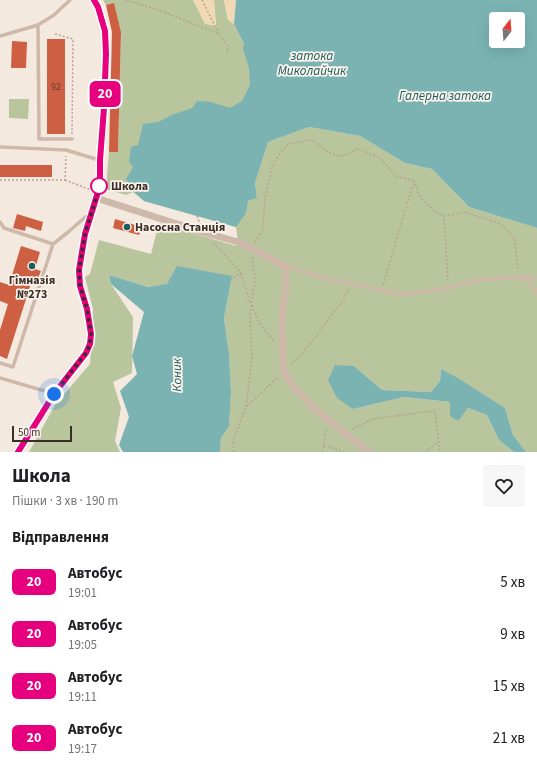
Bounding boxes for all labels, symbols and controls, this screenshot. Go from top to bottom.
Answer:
north arrow [489,12,525,48]
map controls [489,12,525,48]
water label: затока Миколайчик [278,47,347,80]
house number: 92 [51,80,61,94]
line badge: 20 [87,81,123,107]
text: 20 [98,84,112,104]
water label: Галерна затока [399,87,491,105]
marker: Школа [90,177,108,195]
place label: Школа [111,178,148,195]
place label: Насосна Станція [135,219,225,236]
marker: Насосна Станція [122,222,132,232]
marker: Гімназія №273 [27,261,37,271]
place label: Гімназія №273 [9,272,55,303]
water label: Коник [168,357,186,392]
your location [44,384,64,404]
scale bar [12,424,72,443]
text: 50 m [18,425,40,440]
text: Школа [12,463,71,490]
button: heart [483,465,525,507]
text: Пішки · 3 хв · 190 m [12,492,118,510]
text: Відправлення [12,527,109,548]
text: Автобус [68,563,122,584]
text: 20 [27,572,41,592]
text: 5 хв [500,572,525,593]
text: 19:01 [68,584,97,602]
text: Автобус [68,615,122,636]
text: 20 [27,624,41,644]
text: 9 хв [500,624,525,645]
text: 19:05 [68,636,97,654]
text: Автобус [68,667,122,688]
text: 20 [27,676,41,696]
text: 15 хв [493,676,525,697]
text: 19:11 [68,688,97,706]
text: Автобус [68,719,122,740]
text: 20 [27,728,41,748]
text: 21 хв [493,728,525,749]
text: 19:17 [68,740,97,758]

